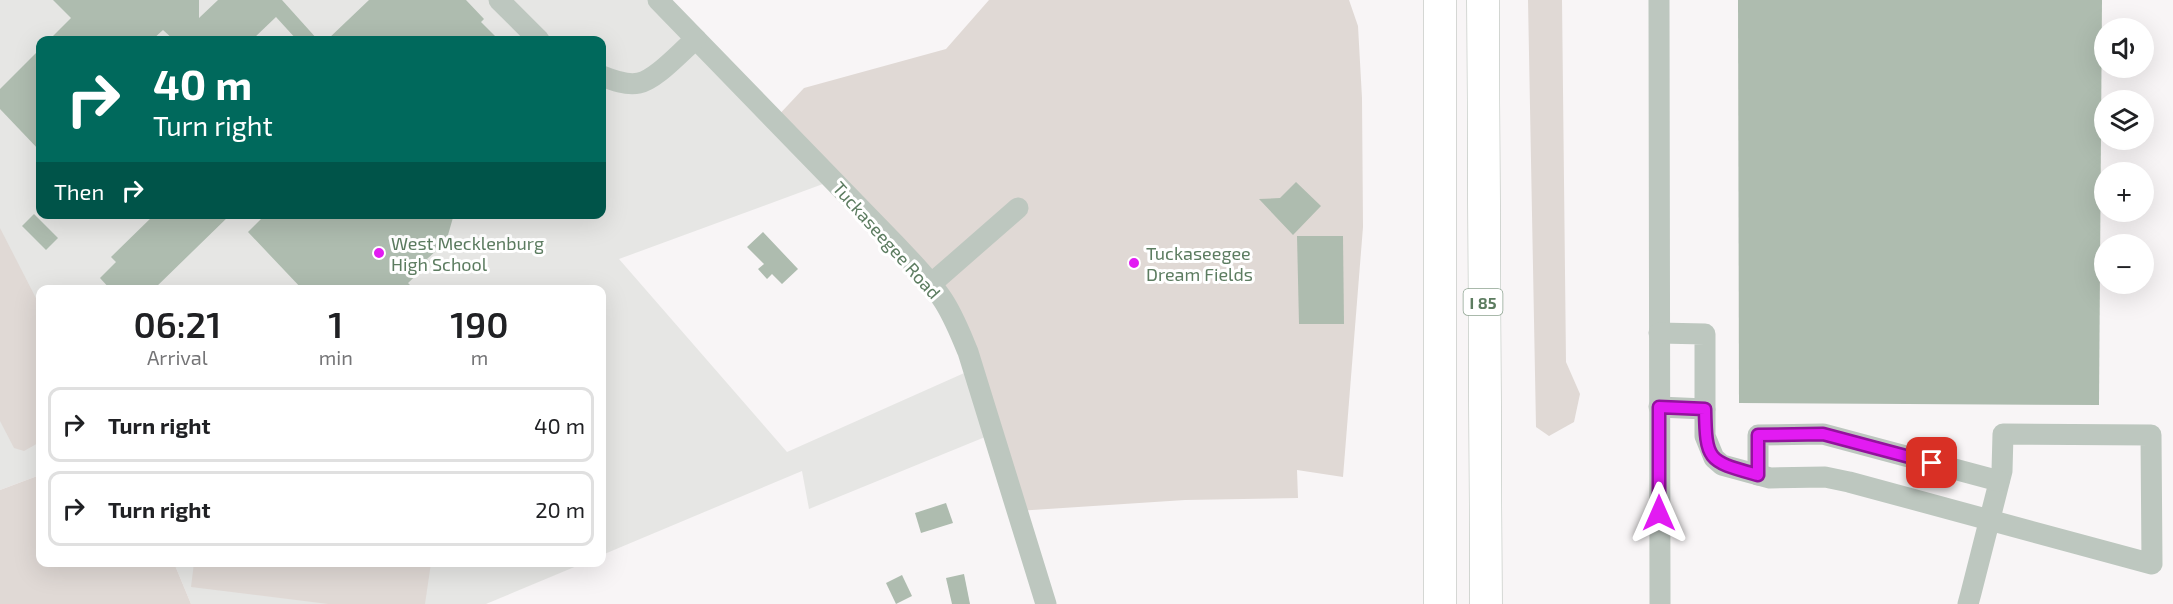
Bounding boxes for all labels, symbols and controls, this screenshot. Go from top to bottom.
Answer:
map controls [2094,18,2154,294]
button: sound [2094,18,2154,78]
text: 40 m [153,58,252,108]
icon: right [54,60,132,138]
button: layers [2094,90,2154,150]
text: Turn right [153,109,273,141]
button: + [2094,162,2154,222]
icon: right [116,174,149,207]
street label: Tuckaseegee Road [829,177,945,303]
text: Then [54,178,104,204]
place label: West Mecklenburg High School [391,232,544,275]
button: − [2094,234,2154,294]
place label: Tuckaseegee Dream Fields [1146,242,1253,285]
marker: West Mecklenburg High School [372,246,386,260]
marker: Tuckaseegee Dream Fields [1127,256,1141,270]
road number: I 85 [1464,289,1502,315]
text: 06:21 [133,302,221,345]
text: 1 [328,302,343,345]
text: 190 [450,302,509,345]
text: Arrival [147,345,208,369]
text: min [319,345,353,369]
text: m [471,345,488,369]
icon: right [57,408,90,441]
text: Turn right [108,412,210,438]
text: 40 m [534,412,585,438]
pin [1906,437,1957,488]
icon: arrive [1915,446,1948,479]
position arrow [1627,481,1691,545]
icon: right [57,492,90,525]
text: Turn right [108,496,210,522]
text: 20 m [535,496,585,522]

